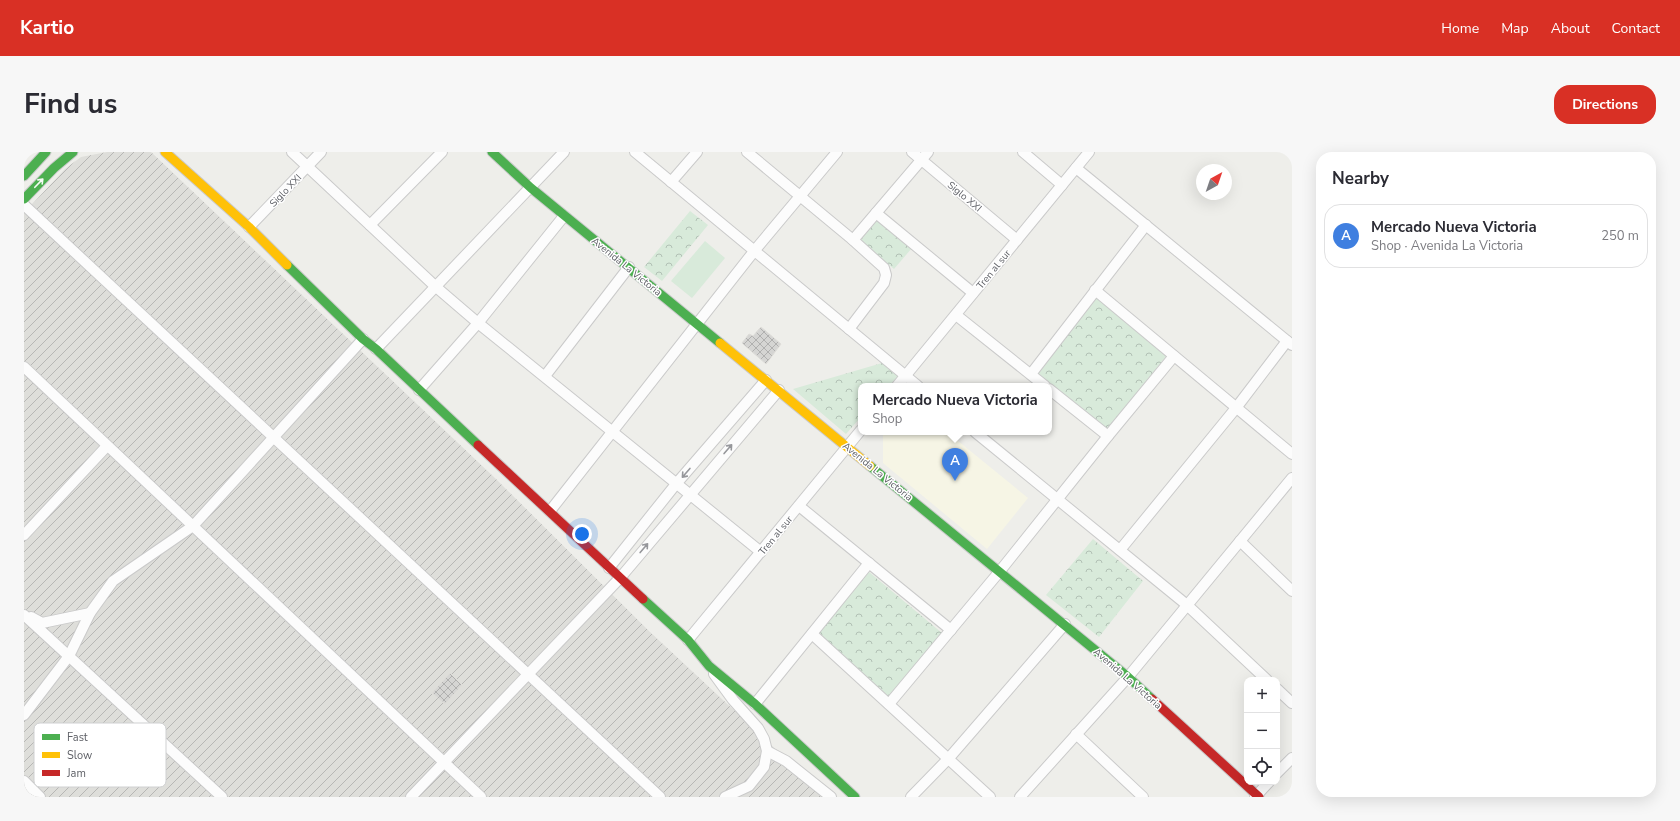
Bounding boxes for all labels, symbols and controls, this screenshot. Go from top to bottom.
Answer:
text: Kartio [20,15,74,41]
text: Home [1441,19,1479,38]
text: Map [1501,19,1529,38]
text: About [1551,19,1590,38]
text: Contact [1612,19,1660,38]
text: Find us [24,85,118,123]
button: Directions [1554,85,1656,124]
north arrow [1196,164,1232,200]
text: Nearby [1332,167,1389,190]
street label: Siglo XXI [266,171,305,210]
street label: Siglo XXI [944,178,985,215]
one-way arrow [34,179,43,189]
text: Mercado Nueva Victoria [1371,217,1537,237]
text: A [1341,227,1351,245]
text: 250 m [1601,227,1639,245]
street label: Avenida La Victoria [588,234,664,299]
text: Shop · Avenida La Victoria [1371,237,1523,255]
street label: Tren al sur [973,247,1014,292]
popup [858,383,1052,435]
text: Mercado Nueva Victoria [872,390,1038,410]
text: Shop [872,410,902,428]
street label: Avenida La Victoria [839,439,915,504]
one-way arrow [724,444,733,454]
pin: A [942,448,968,481]
one-way arrow [681,467,690,478]
street label: Tren al sur [755,513,796,558]
your location [572,524,592,544]
one-way arrow [640,543,649,553]
street label: Avenida La Victoria [1090,645,1165,712]
map controls [1244,677,1280,785]
button: + [1244,677,1280,713]
button: − [1244,713,1280,749]
legend [34,723,166,787]
text: Fast [67,730,88,745]
text: Slow [67,748,92,763]
button: locate [1244,749,1280,785]
text: Jam [66,766,86,781]

